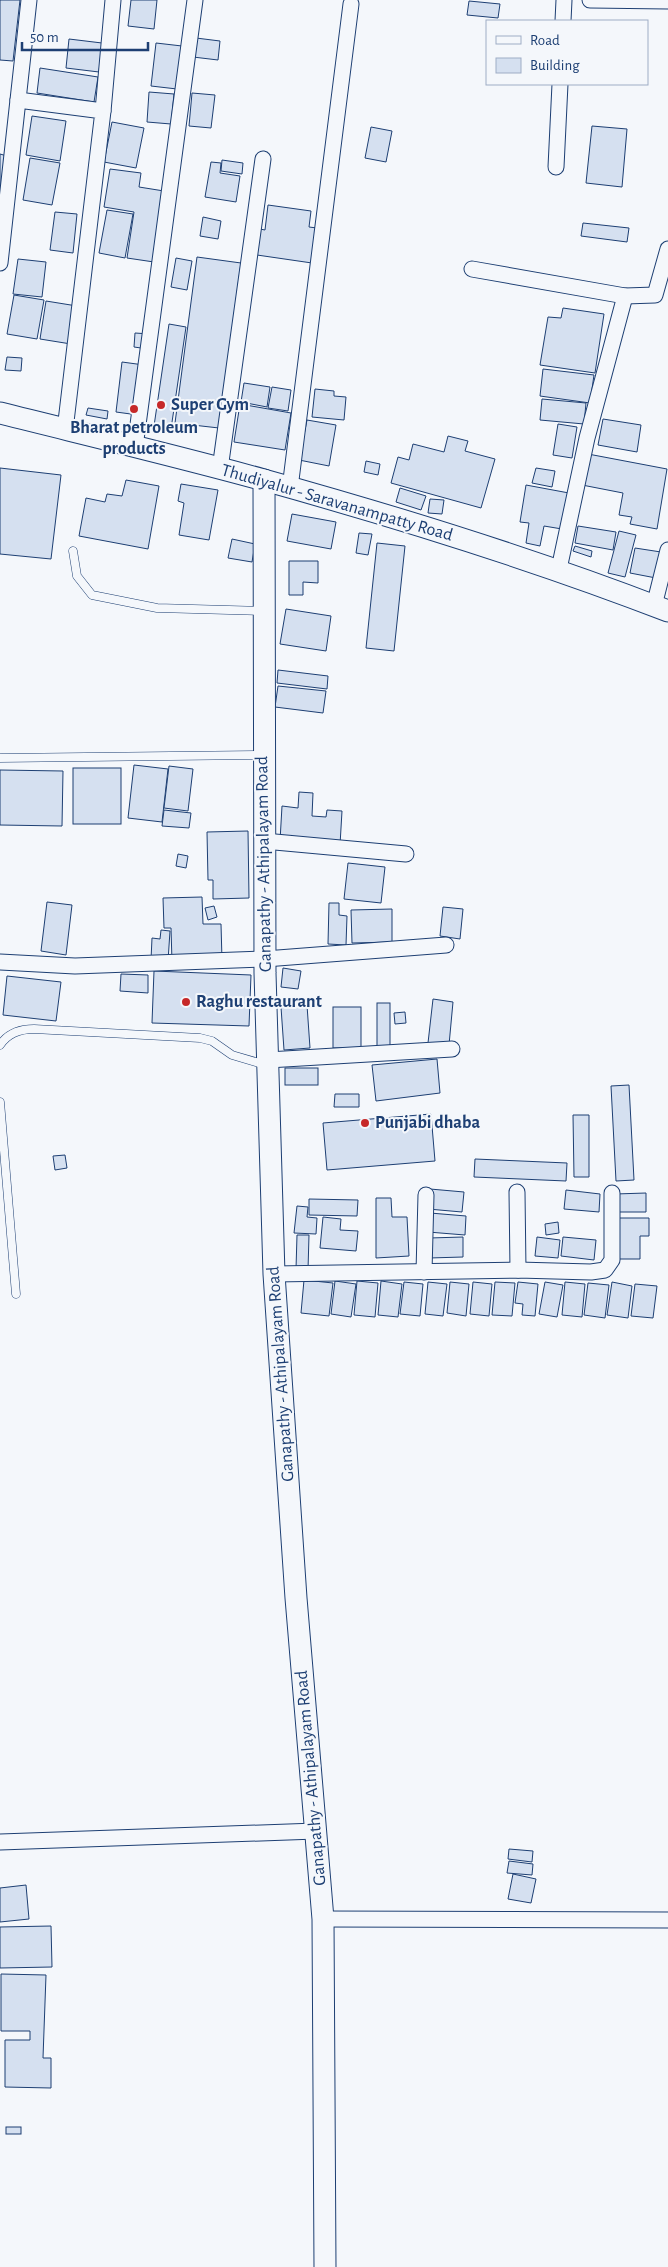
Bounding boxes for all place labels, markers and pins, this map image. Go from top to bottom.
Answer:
place label: Super Gym [171,396,249,414]
marker: Super Gym [155,399,167,411]
marker: Bharat petroleum products [128,403,140,415]
place label: Bharat petroleum products [70,419,198,458]
place label: Raghu restaurant [196,993,322,1011]
marker: Raghu restaurant [180,996,192,1008]
place label: Punjabi dhaba [375,1114,480,1132]
marker: Punjabi dhaba [359,1117,371,1129]

